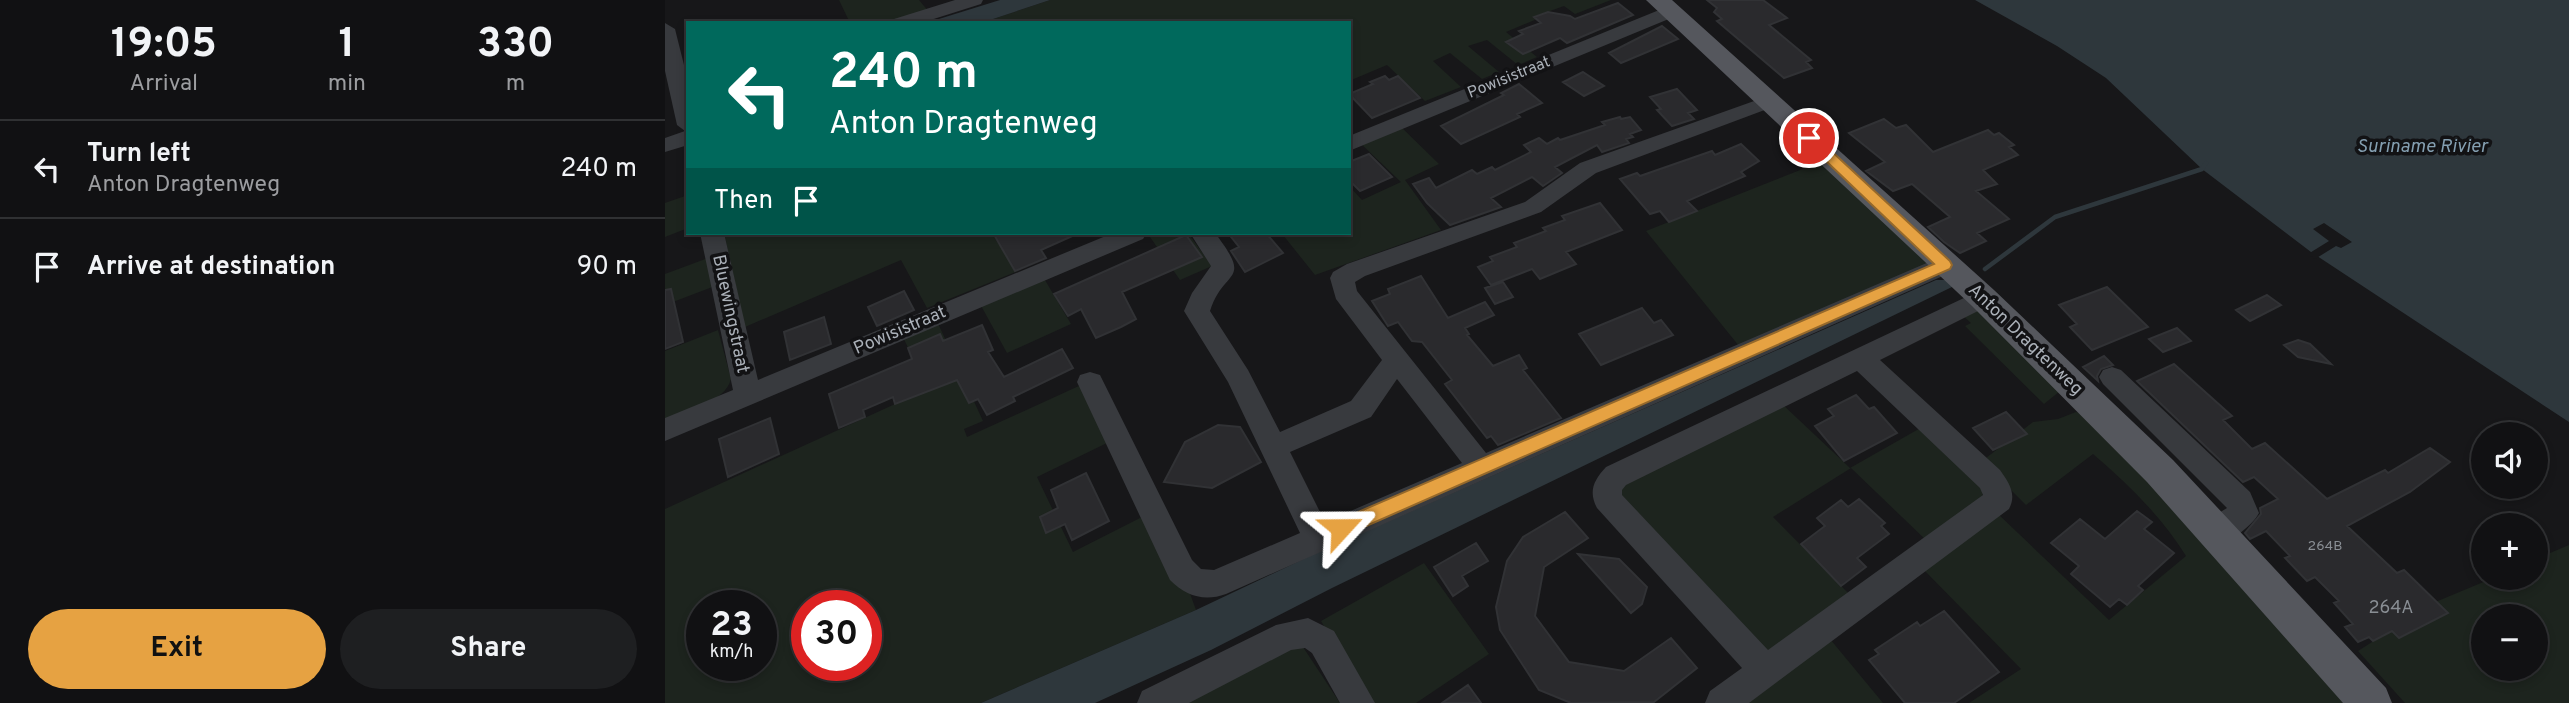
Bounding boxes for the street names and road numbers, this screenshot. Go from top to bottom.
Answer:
street label: Powisistraat [1465,52,1553,104]
street label: Bluewingstraat [706,253,754,375]
street label: Anton Dragtenweg [1963,279,2087,401]
street label: Powisistraat [850,301,950,361]

